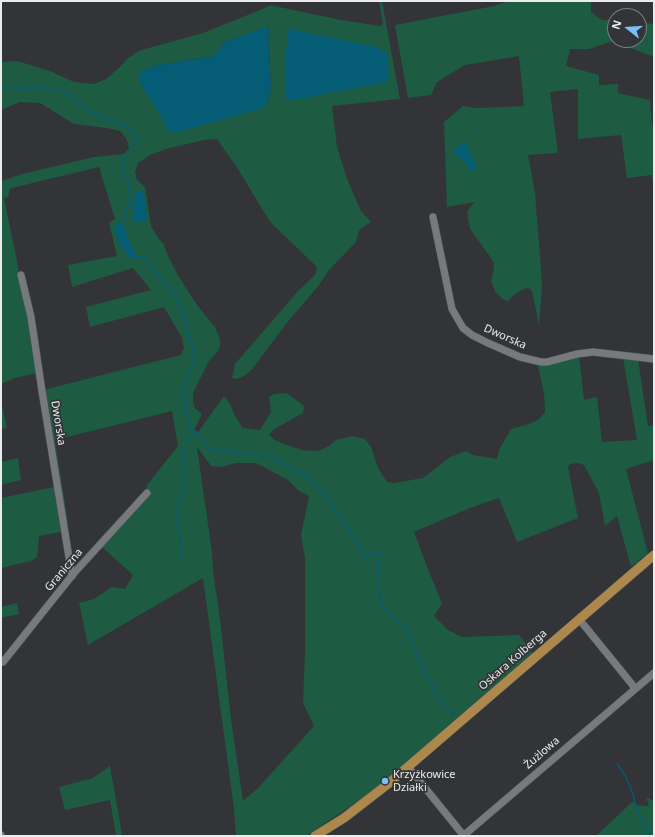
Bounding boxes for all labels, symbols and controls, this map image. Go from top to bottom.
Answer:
north arrow [607,8,647,48]
text: N [608,18,624,31]
street label: Dworska [482,322,528,352]
street label: Dworska [48,400,68,446]
street label: Graniczna [42,546,86,594]
street label: Oskara Kolberga [476,627,550,693]
street label: Żużlowa [522,734,562,772]
place label: Krzyżkowice Działki [393,768,456,794]
marker: Krzyżkowice Działki [380,776,390,786]

